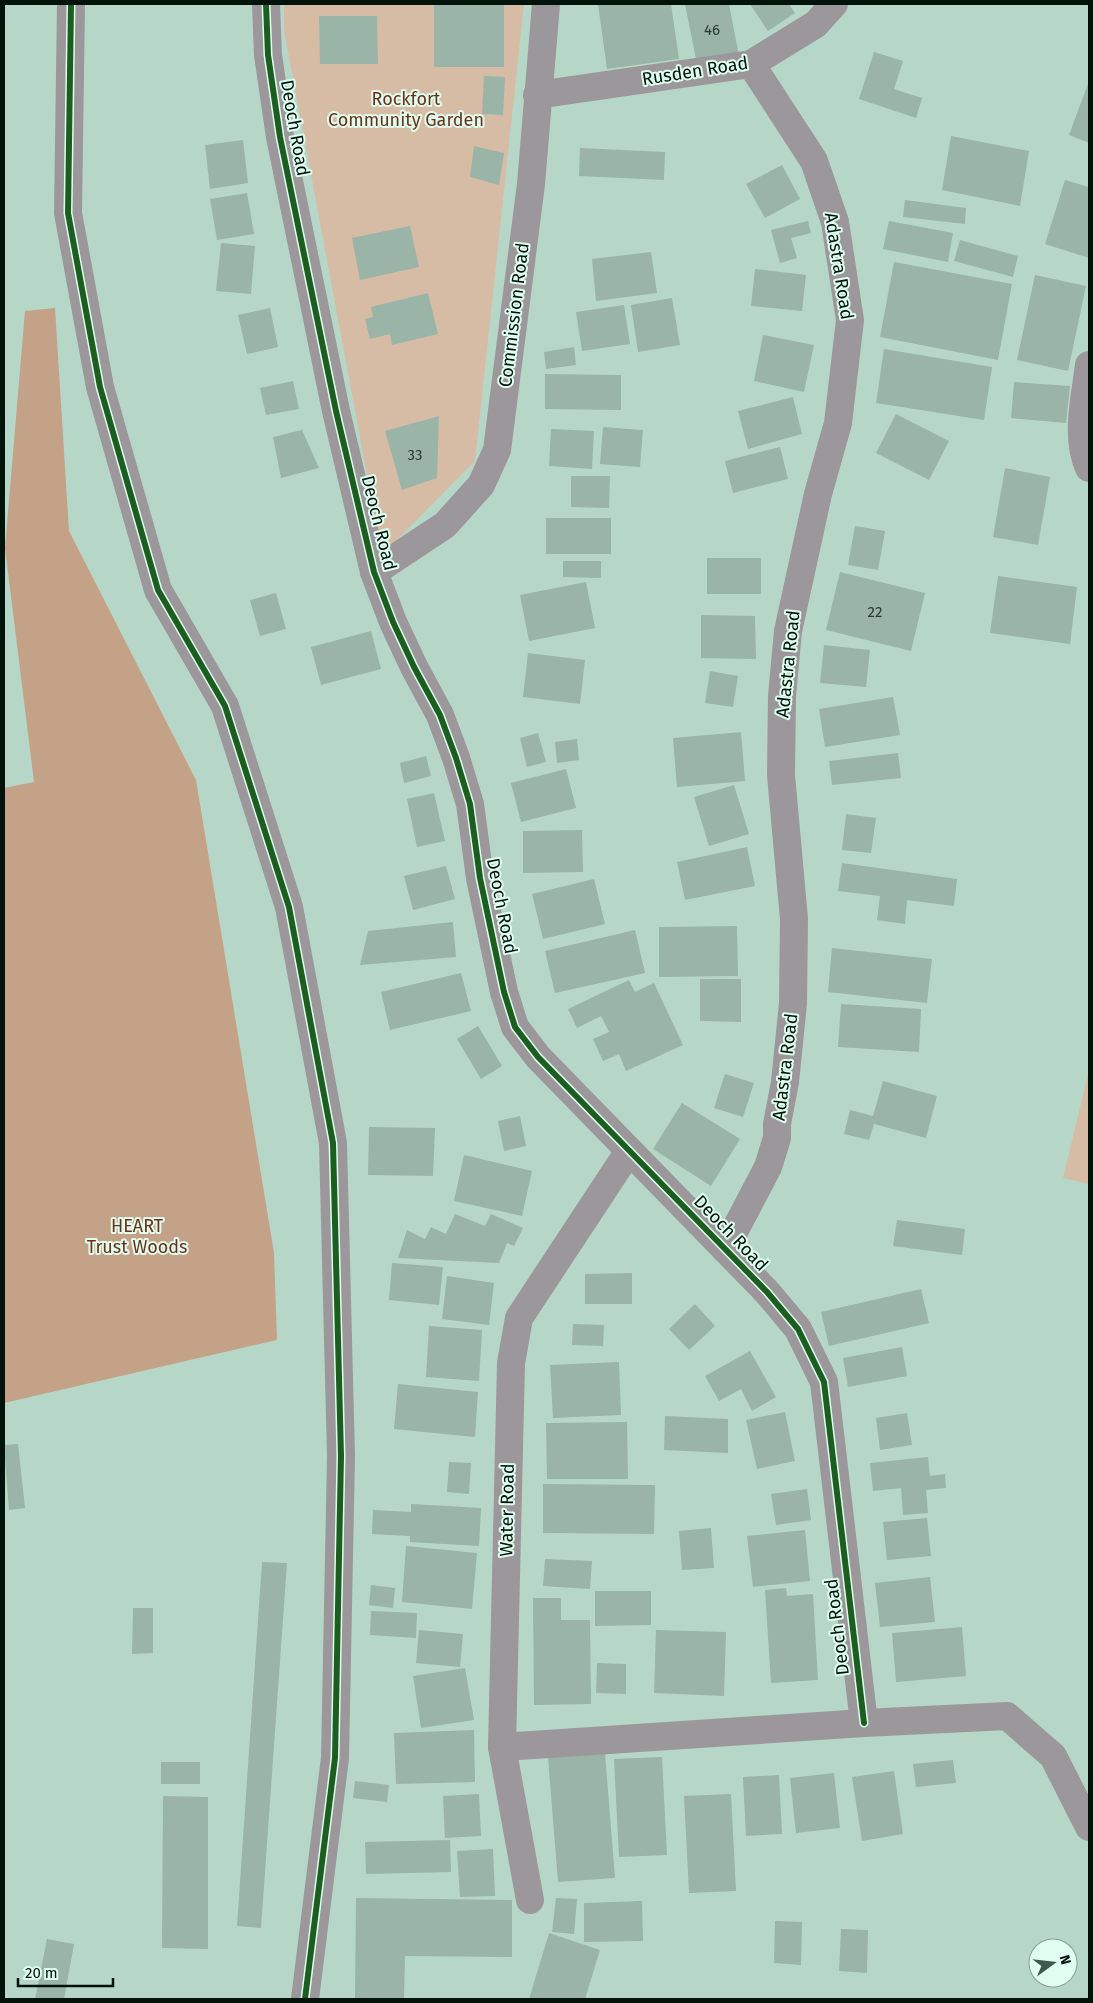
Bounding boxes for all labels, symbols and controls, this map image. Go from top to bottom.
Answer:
house number: 46 [704,21,720,39]
street label: Rusden Road [640,52,750,90]
street label: Deoch Road [276,78,314,178]
park label: Rockfort Community Garden [328,88,484,131]
street label: Adastra Road [820,211,858,321]
street label: Commission Road [494,242,534,388]
house number: 33 [408,446,422,464]
street label: Deoch Road [357,473,401,573]
house number: 22 [868,603,882,621]
street label: Adastra Road [771,609,805,719]
street label: Deoch Road [482,856,522,956]
street label: Adastra Road [768,1012,802,1122]
street label: Deoch Road [689,1190,773,1276]
park label: HEART Trust Woods [87,1215,187,1258]
street label: Water Road [495,1463,519,1557]
street label: Deoch Road [820,1577,854,1677]
north arrow [1028,1938,1078,1988]
text: N [1056,1953,1074,1966]
scale bar [18,1956,112,1988]
text: 20 m [25,1964,58,1982]

